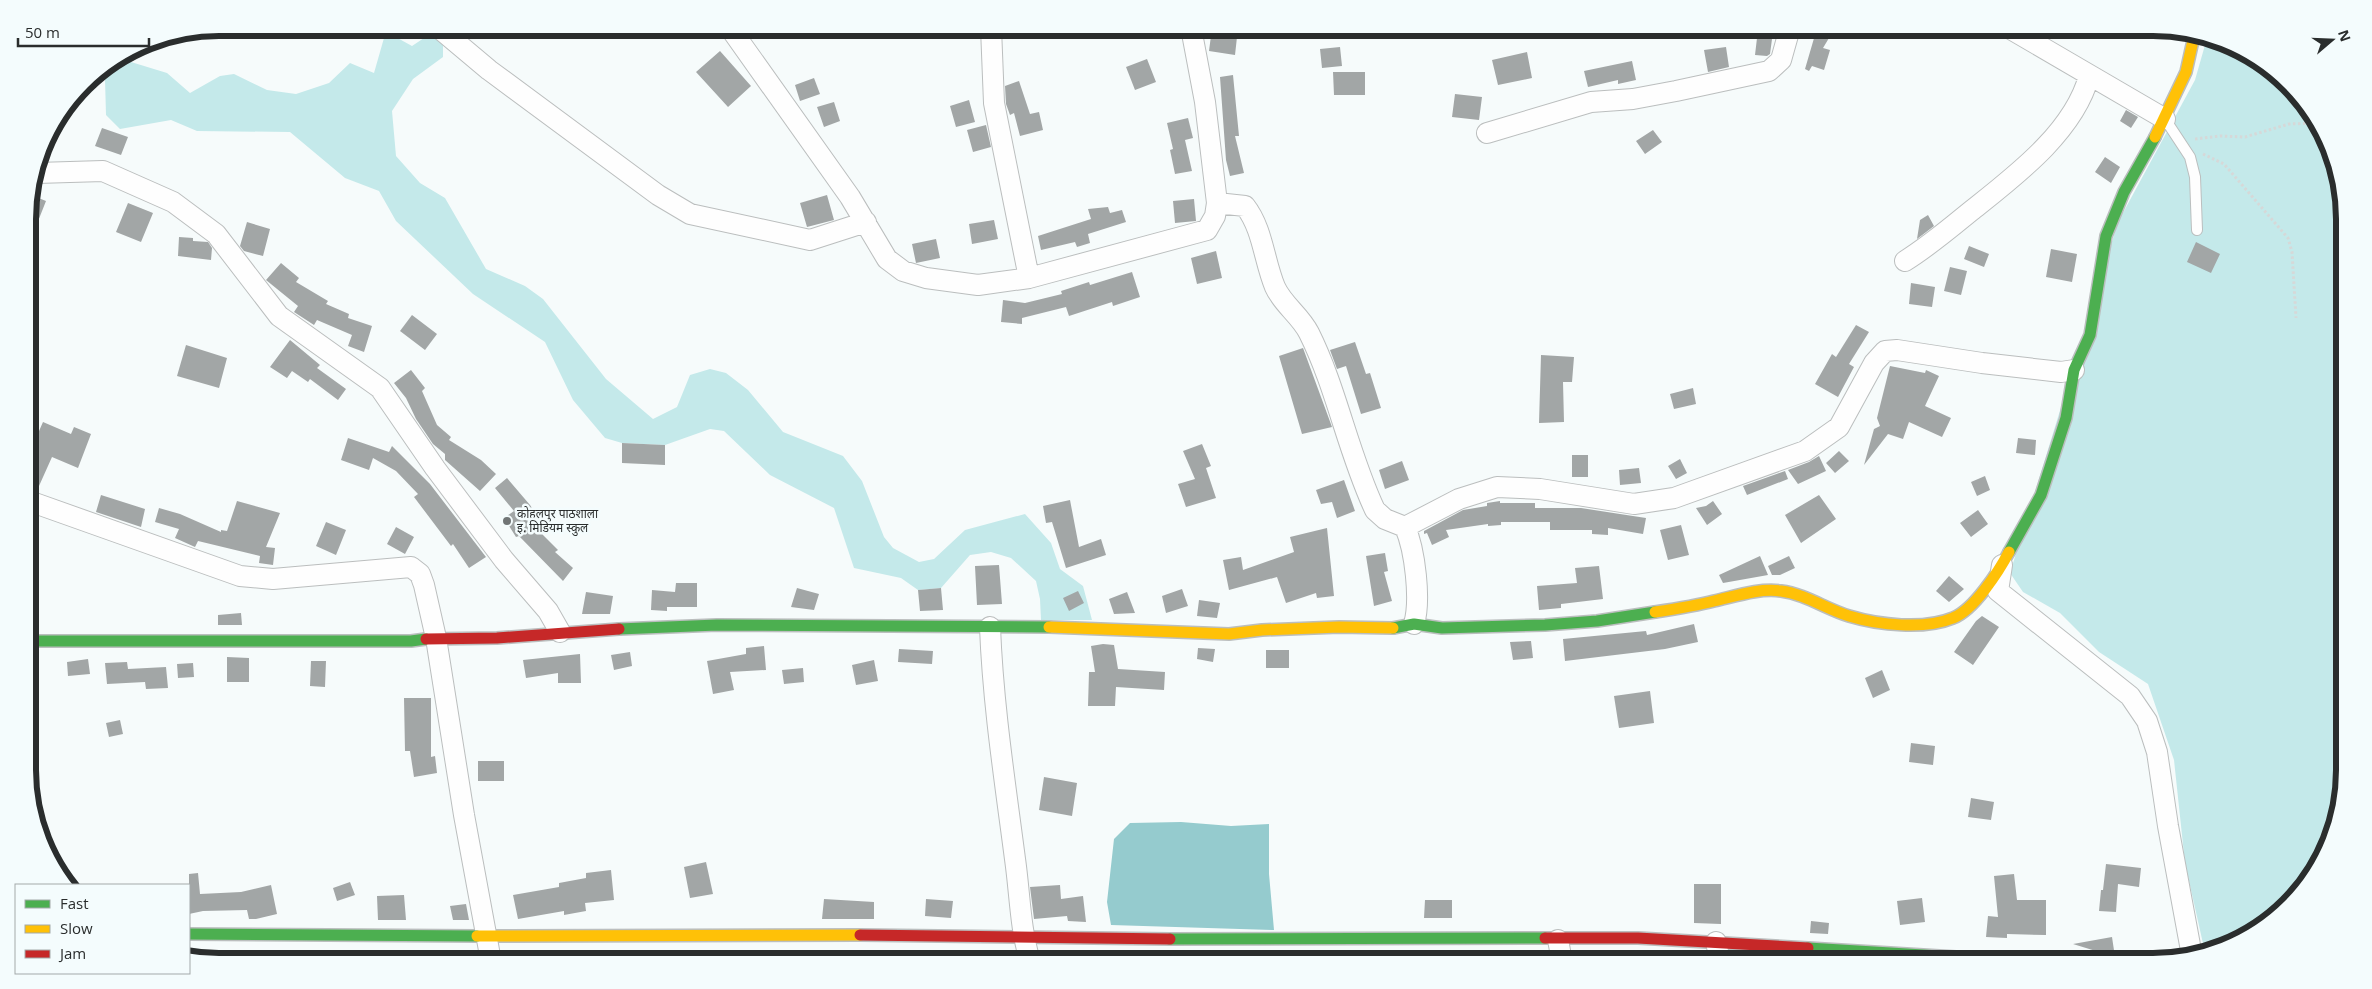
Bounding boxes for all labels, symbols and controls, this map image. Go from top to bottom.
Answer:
scale bar [18,15,149,47]
north arrow [2307,15,2357,65]
text: 50 m [25,22,60,42]
text: N [2334,27,2356,44]
place label: कोहलपुर पाठशाला इ. मिडियम स्कुल [517,505,599,536]
marker: कोहलपुर पाठशाला इ. मिडियम स्कुल [501,515,513,527]
legend [15,884,190,974]
text: Fast [60,893,89,913]
text: Slow [60,918,93,938]
text: Jam [58,943,86,963]

